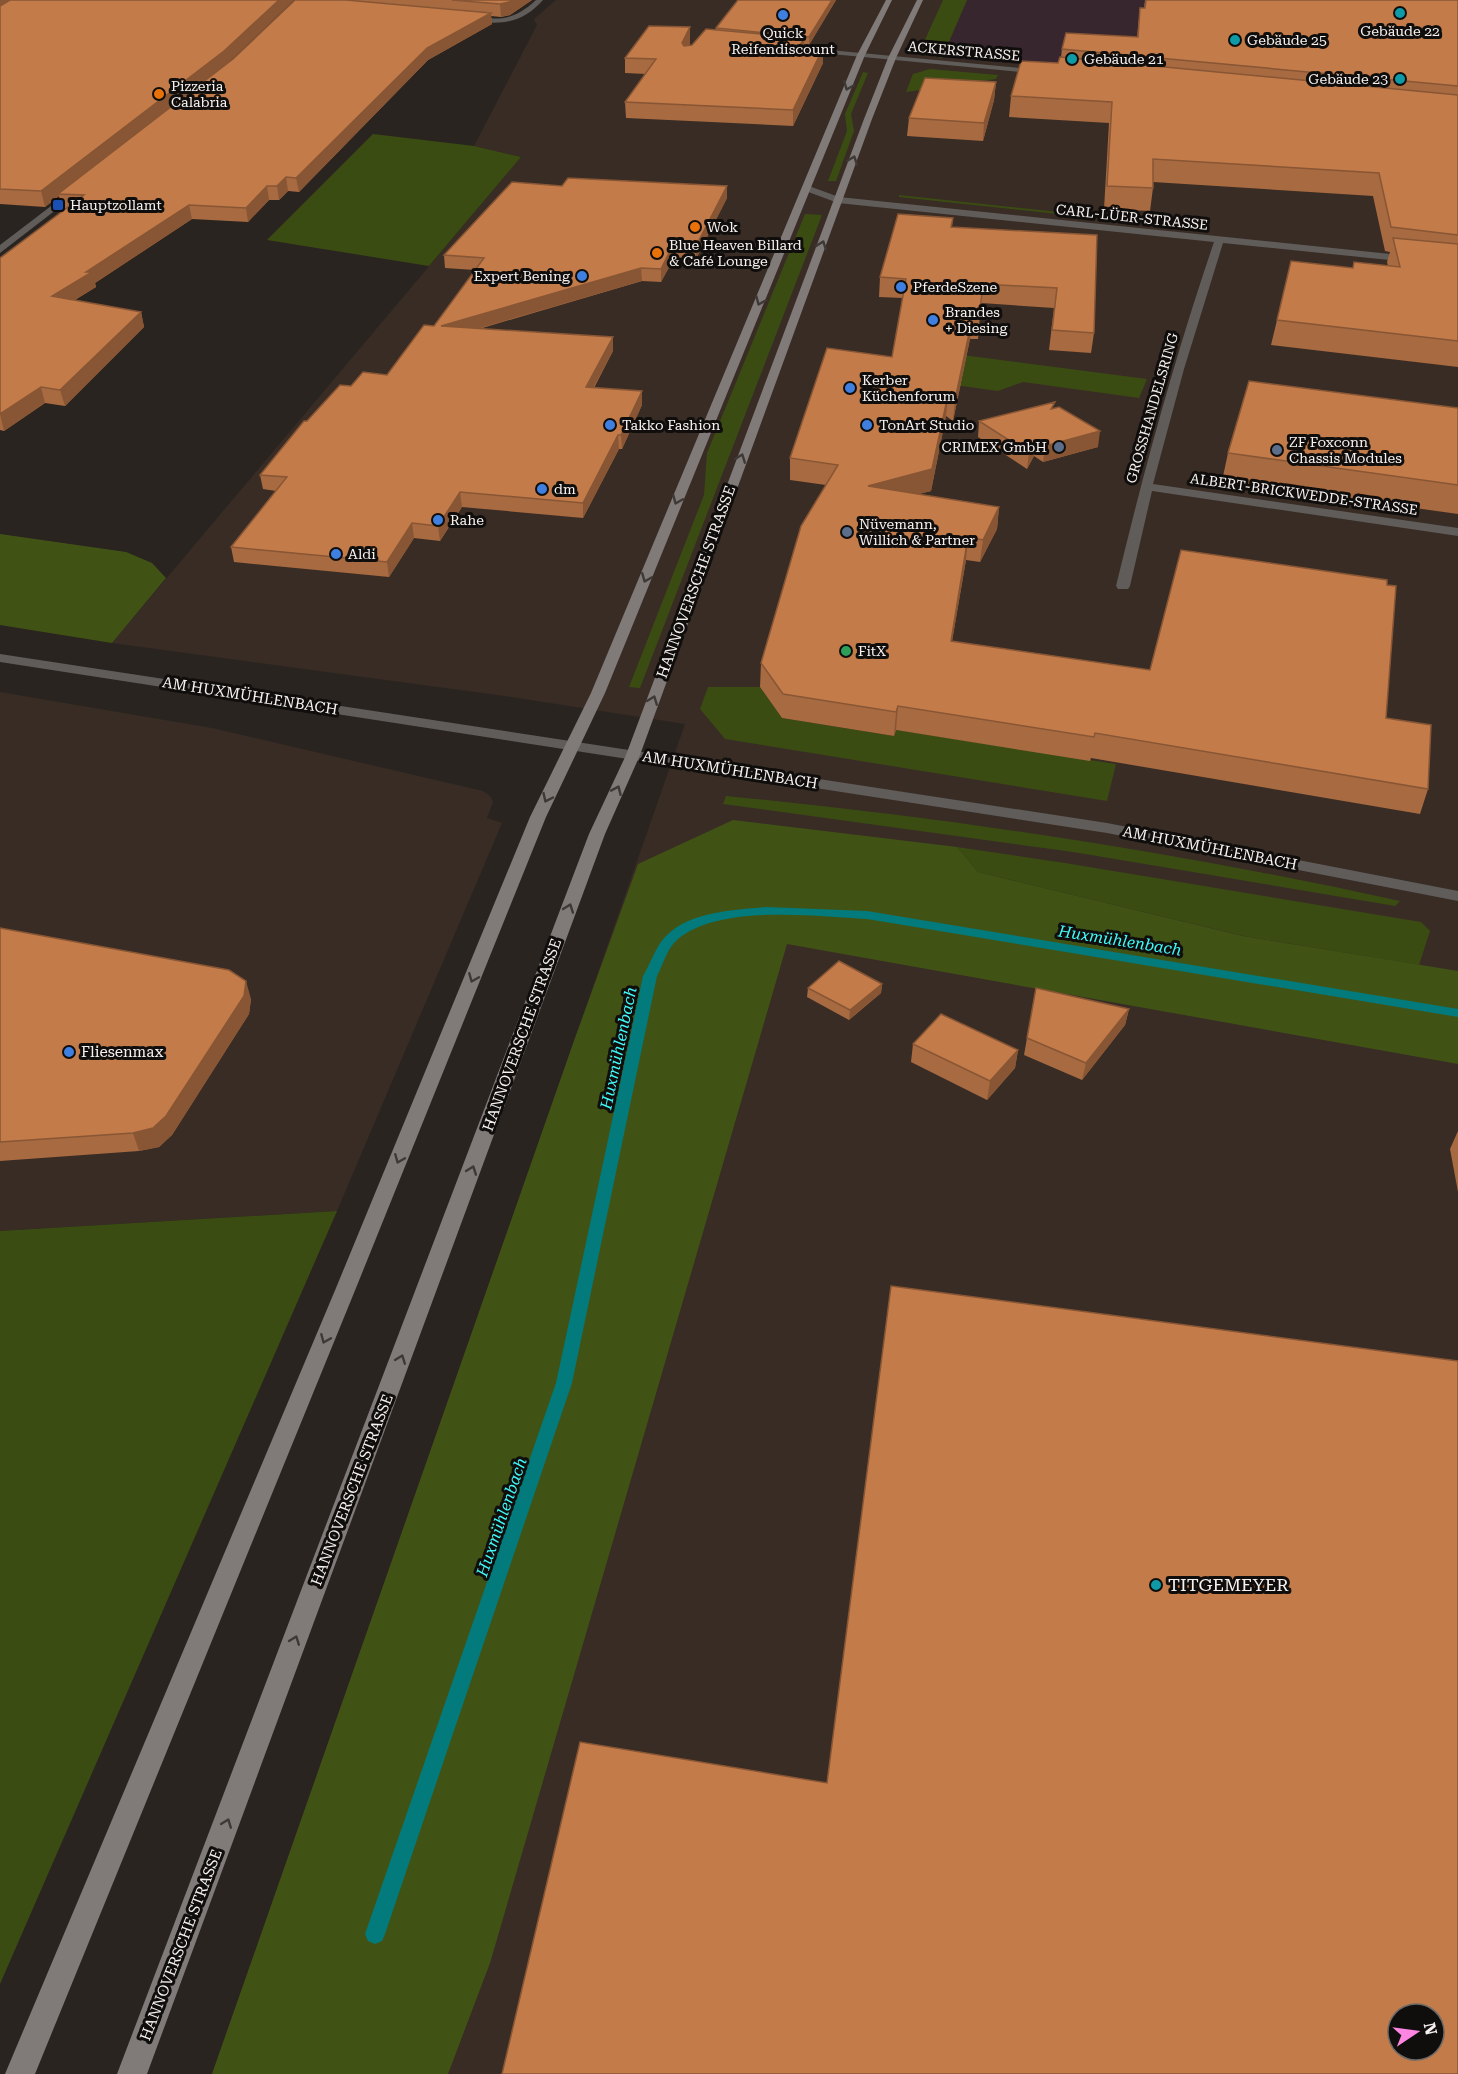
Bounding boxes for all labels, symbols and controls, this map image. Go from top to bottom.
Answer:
marker: Gebäude 22 [1393,6,1407,20]
marker: Quick Reifendiscount [776,8,790,22]
place label: Gebäude 22 [1360,23,1440,39]
place label: Quick Reifendiscount [731,25,835,57]
place label: Gebäude 25 [1247,32,1327,48]
marker: Gebäude 25 [1228,33,1242,47]
street label: ACKERSTRASSE [907,38,1021,64]
place label: Gebäude 21 [1084,51,1164,67]
marker: Gebäude 21 [1065,52,1079,66]
place label: Gebäude 23 [1308,71,1388,87]
marker: Gebäude 23 [1393,72,1407,86]
place label: Pizzeria Calabria [171,78,228,110]
one-way arrow [843,80,855,91]
marker: Pizzeria Calabria [152,87,166,101]
one-way arrow [845,155,858,166]
place label: Hauptzollamt [70,197,162,213]
marker: Hauptzollamt [51,198,65,212]
street label: CARL-LÜER-STRASSE [1055,201,1209,233]
place label: Wok [707,219,738,235]
marker: Wok [688,220,702,234]
place label: Blue Heaven Billard & Café Lounge [669,237,802,269]
one-way arrow [815,240,827,251]
marker: Blue Heaven Billard & Café Lounge [650,246,664,260]
place label: Expert Bening [474,268,570,284]
marker: Expert Bening [575,269,589,283]
place label: PferdeSzene [913,279,998,295]
marker: PferdeSzene [894,280,908,294]
one-way arrow [755,295,767,306]
place label: Brandes + Diesing [945,304,1008,336]
marker: Brandes + Diesing [926,313,940,327]
street label: GROSSHANDELSRING [1123,331,1181,485]
place label: Kerber Küchenforum [862,372,956,404]
marker: Kerber Küchenforum [843,381,857,395]
place label: Takko Fashion [622,417,720,433]
place label: TonArt Studio [879,417,974,433]
marker: Takko Fashion [603,418,617,432]
marker: TonArt Studio [860,418,874,432]
place label: ZF Foxconn Chassis Modules [1289,434,1402,466]
place label: CRIMEX GmbH [942,439,1047,455]
marker: CRIMEX GmbH [1052,440,1066,454]
marker: ZF Foxconn Chassis Modules [1270,443,1284,457]
one-way arrow [734,453,746,464]
street label: ALBERT-BRICKWEDDE-STRASSE [1189,470,1419,518]
place label: dm [554,481,576,497]
marker: dm [535,482,549,496]
street label: HANNOVERSCHE STRASSE [653,483,739,681]
one-way arrow [672,494,684,505]
place label: Rahe [450,512,484,528]
marker: Rahe [431,513,445,527]
place label: Nüvemann, Willich & Partner [859,516,975,548]
marker: Nüvemann, Willich & Partner [840,525,854,539]
place label: Aldi [348,546,376,562]
marker: Aldi [329,547,343,561]
one-way arrow [641,571,653,582]
place label: FitX [858,643,886,659]
marker: FitX [839,644,853,658]
street label: AM HUXMÜHLENBACH [161,673,339,719]
one-way arrow [646,695,659,706]
street label: AM HUXMÜHLENBACH [641,747,819,793]
one-way arrow [609,786,621,797]
one-way arrow [543,792,555,803]
street label: AM HUXMÜHLENBACH [1121,822,1299,874]
one-way arrow [562,904,575,914]
water label: Huxmühlenbach [1056,921,1183,960]
street label: HANNOVERSCHE STRASSE [479,936,565,1134]
one-way arrow [468,972,480,983]
water label: Huxmühlenbach [596,985,641,1112]
place label: Fliesenmax [81,1043,164,1061]
marker: Fliesenmax [62,1045,76,1059]
one-way arrow [394,1153,406,1164]
one-way arrow [465,1165,477,1176]
one-way arrow [320,1333,332,1344]
one-way arrow [394,1354,406,1365]
street label: HANNOVERSCHE STRASSE [307,1392,397,1588]
water label: Huxmühlenbach [472,1455,531,1580]
place label: TITGEMEYER [1168,1574,1289,1595]
marker: TITGEMEYER [1149,1578,1163,1592]
one-way arrow [288,1635,301,1646]
one-way arrow [219,1818,232,1828]
street label: HANNOVERSCHE STRASSE [136,1847,226,2043]
north arrow [1386,2002,1446,2062]
text: N [1419,2021,1441,2037]

